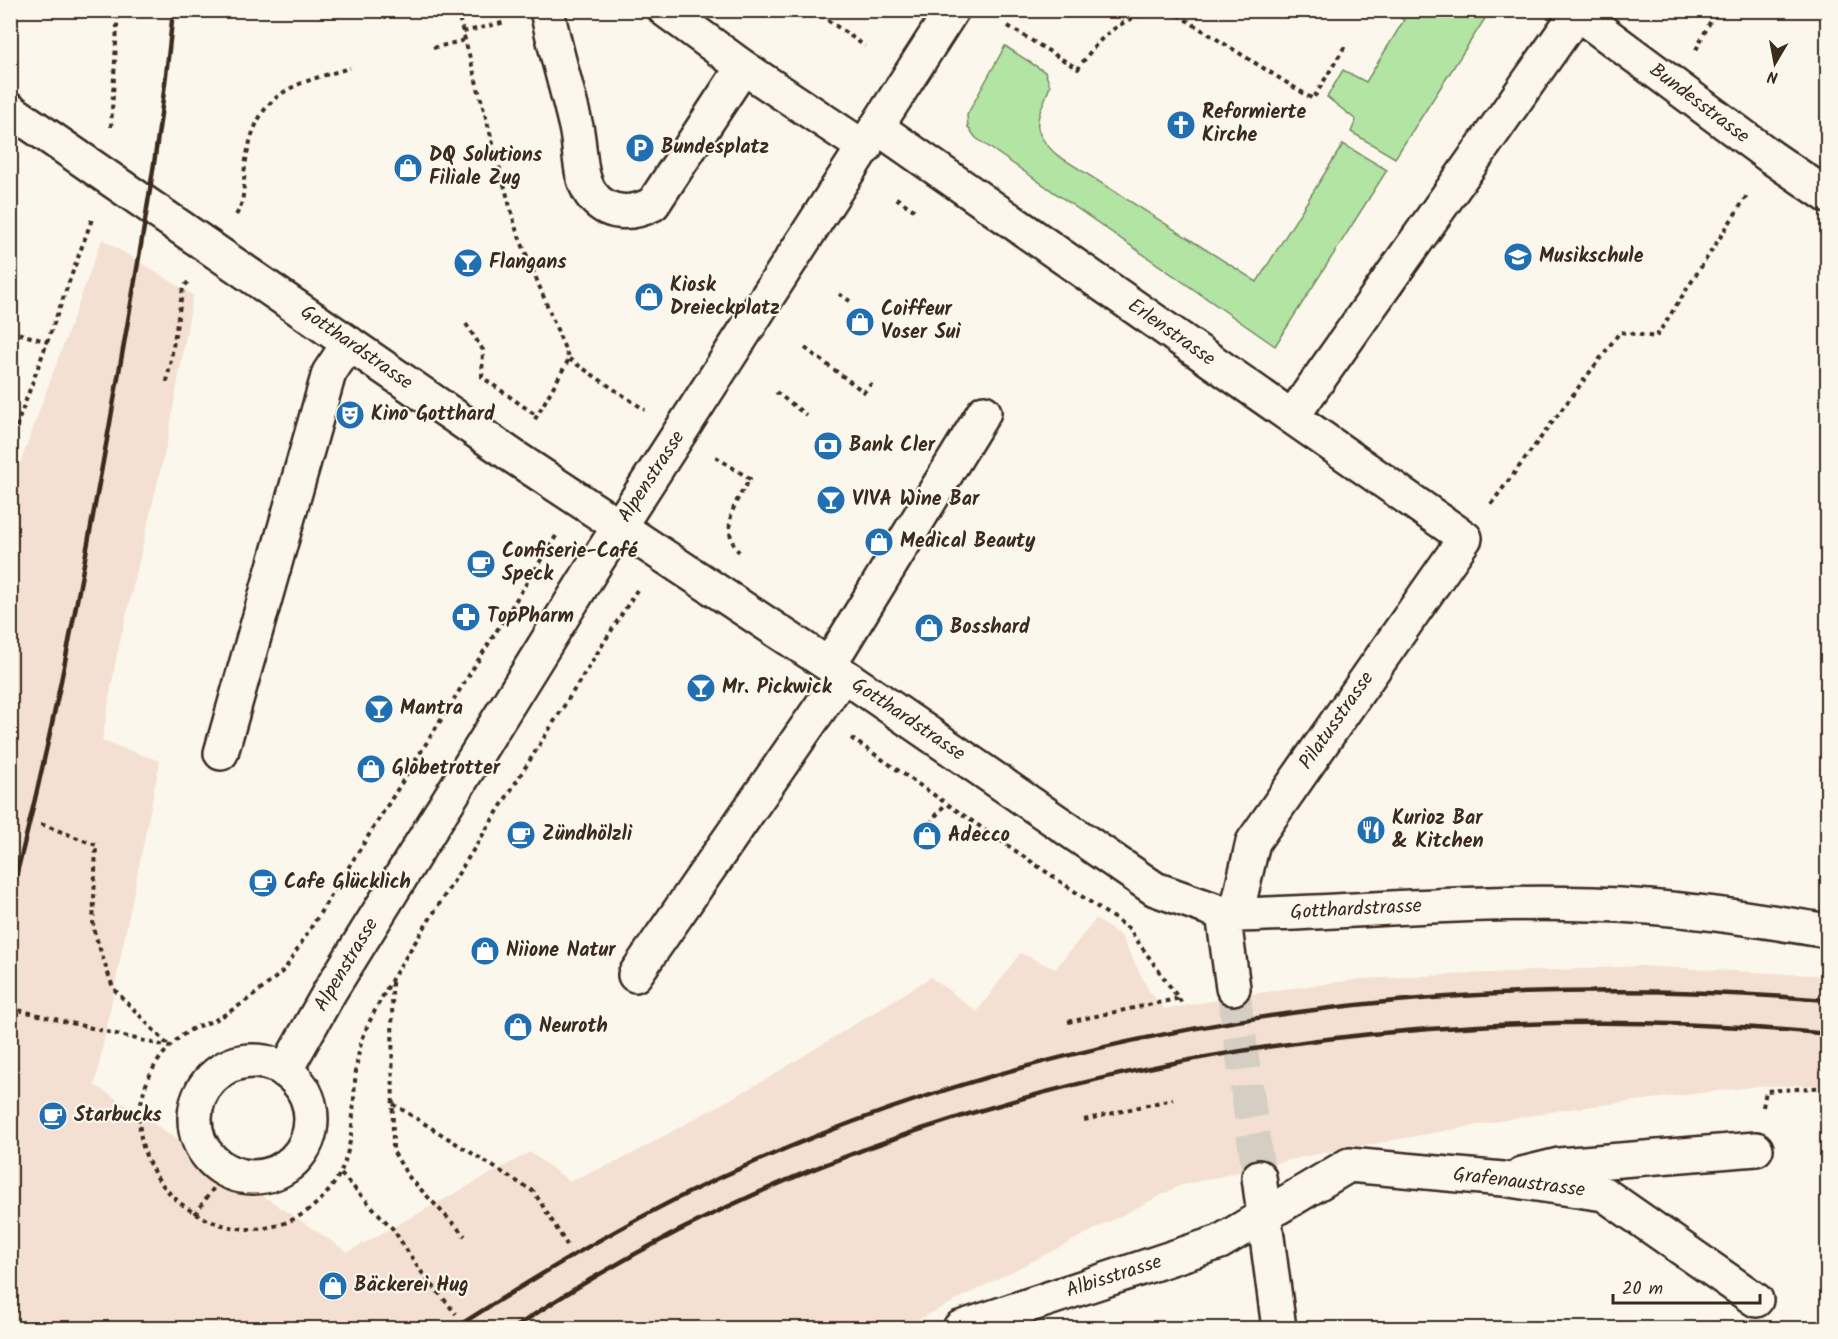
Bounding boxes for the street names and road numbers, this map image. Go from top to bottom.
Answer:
street label: Bundesstrasse [1642,55,1756,153]
street label: Erlenstrasse [1120,291,1222,375]
street label: Gotthardstrasse [293,297,419,399]
street label: Alpenstrasse [610,424,694,530]
street label: Pilatusstrasse [1291,665,1383,777]
street label: Gotthardstrasse [844,670,972,770]
street label: Gotthardstrasse [1289,891,1423,929]
street label: Alpenstrasse [306,912,388,1018]
street label: Grafenaustrasse [1451,1159,1587,1207]
street label: Albisstrasse [1062,1246,1166,1308]

